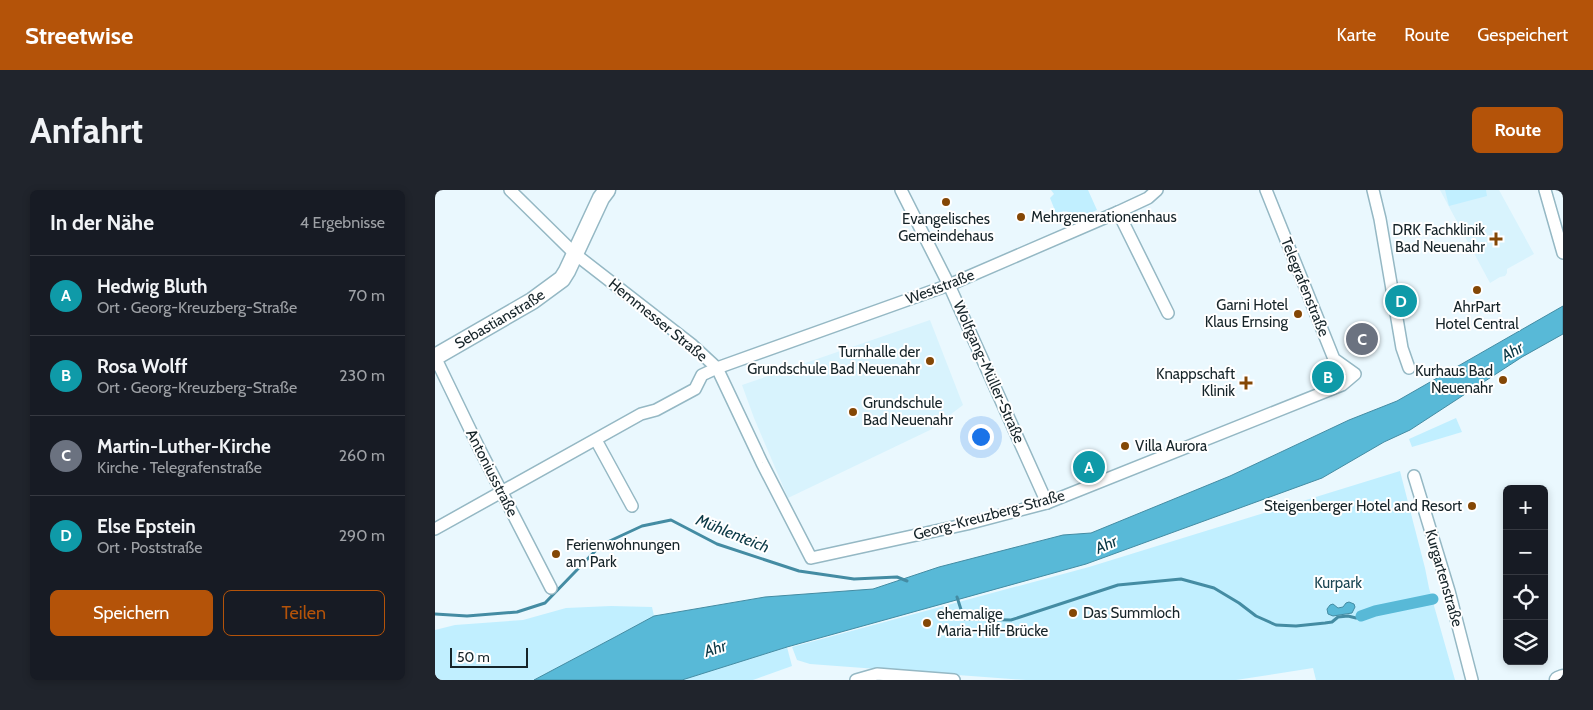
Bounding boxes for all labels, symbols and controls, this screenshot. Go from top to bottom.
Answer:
text: Streetwise [25,21,133,50]
text: Karte [1337,24,1376,46]
text: Route [1404,24,1449,46]
text: Gespeichert [1477,24,1568,46]
button: Route [1472,107,1563,153]
text: Anfahrt [30,109,143,152]
marker: Evangelisches Gemeindehaus [940,196,952,208]
place label: Mehrgenerationenhaus [1031,208,1177,226]
text: In der Nähe [50,210,154,235]
place label: Evangelisches Gemeindehaus [898,210,994,245]
marker: Mehrgenerationenhaus [1015,211,1027,223]
text: 4 Ergebnisse [300,213,385,232]
place label: DRK Fachklinik Bad Neuenahr [1392,221,1485,256]
marker: DRK Fachklinik Bad Neuenahr [1489,232,1503,246]
street label: Telegrafenstraße [1277,235,1333,339]
street label: Weststraße [903,266,977,308]
text: Hedwig Bluth [97,275,208,298]
street label: Hemmesser Straße [605,275,711,366]
pin: D [1385,282,1417,320]
marker: AhrPart Hotel Central [1471,284,1483,296]
street label: Sebastianstraße [452,285,549,353]
text: A [61,286,71,305]
text: 70 m [348,286,385,305]
place label: Garni Hotel Klaus Ernsing [1205,296,1289,331]
text: Ort · Georg-Kreuzberg-Straße [97,298,297,317]
street label: Wolfgang-Müller-Straße [949,298,1029,446]
place label: AhrPart Hotel Central [1435,298,1519,333]
marker: Garni Hotel Klaus Ernsing [1292,308,1304,320]
pin: C [1346,320,1378,358]
water label: Ahr [1497,337,1527,366]
place label: Turnhalle der Grundschule Bad Neuenahr [747,343,920,378]
text: Rosa Wolff [97,355,187,378]
marker: Turnhalle der Grundschule Bad Neuenahr [924,355,936,367]
pin: B [1312,358,1344,396]
place label: Kurhaus Bad Neuenahr [1415,362,1493,397]
place label: Knappschaft Klinik [1156,365,1235,400]
text: B [61,366,71,385]
text: 230 m [339,366,385,385]
marker: Kurhaus Bad Neuenahr [1497,374,1509,386]
marker: Knappschaft Klinik [1239,376,1253,390]
text: Ort · Georg-Kreuzberg-Straße [97,378,297,397]
place label: Grundschule Bad Neuenahr [863,394,953,429]
marker: Grundschule Bad Neuenahr [847,406,859,418]
your location [968,424,994,450]
street label: Antoniusstraße [462,426,522,520]
text: Martin-Luther-Kirche [97,435,271,458]
place label: Villa Aurora [1135,437,1208,455]
marker: Villa Aurora [1119,440,1131,452]
text: C [61,446,71,465]
text: 260 m [339,446,385,465]
pin: A [1073,448,1105,486]
text: Kirche · Telegrafenstraße [97,458,262,477]
map controls [1503,485,1548,665]
button: + [1503,485,1548,530]
street label: Georg-Kreuzberg-Straße [911,486,1067,544]
place label: Steigenberger Hotel and Resort [1264,497,1462,515]
marker: Steigenberger Hotel and Resort [1466,500,1478,512]
water label: Mühlenteich [692,510,772,557]
text: Else Epstein [97,515,196,538]
text: D [60,526,72,545]
text: 290 m [339,526,385,545]
street label: Kurgartenstraße [1422,527,1467,629]
button: − [1503,530,1548,575]
water label: Ahr [1091,531,1121,558]
place label: Ferienwohnungen am Park [566,536,680,571]
text: Ort · Poststraße [97,538,202,557]
marker: Ferienwohnungen am Park [550,548,562,560]
park label: Kurpark [1314,574,1362,592]
button: locate [1503,575,1548,620]
button: Speichern [50,590,213,636]
button: Teilen [223,590,385,636]
place label: Das Summloch [1083,604,1180,622]
place label: ehemalige Maria-Hilf-Brücke [937,605,1049,640]
marker: Das Summloch [1067,607,1079,619]
marker: ehemalige Maria-Hilf-Brücke [921,617,933,629]
button: layers [1503,620,1548,665]
water label: Ahr [701,636,730,661]
scale bar [450,645,527,668]
text: 50 m [457,648,490,666]

